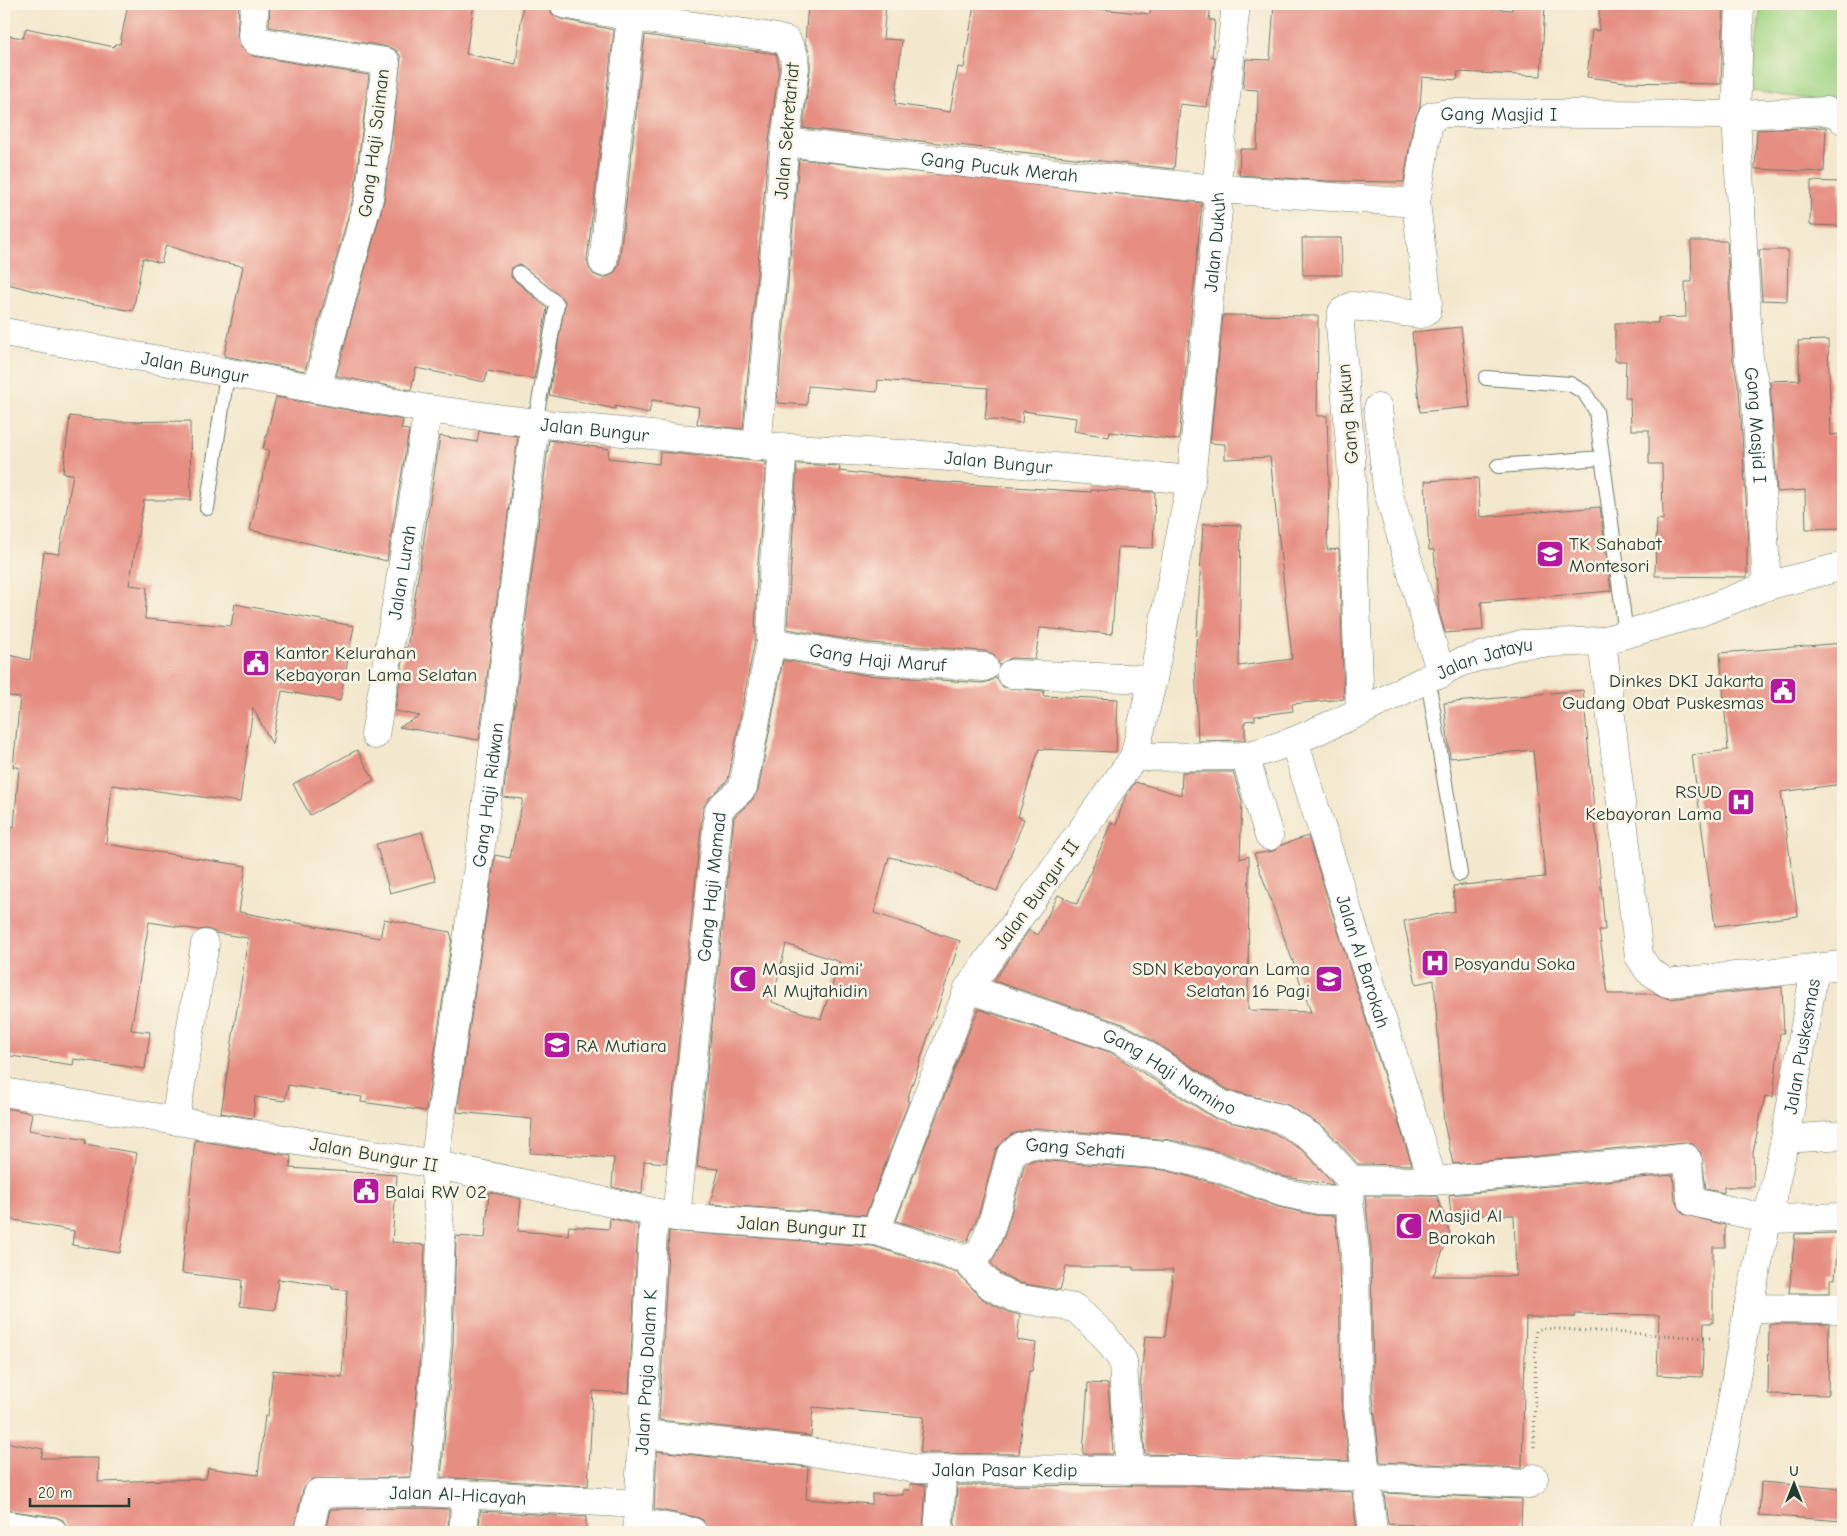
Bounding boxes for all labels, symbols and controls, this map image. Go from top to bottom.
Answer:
street label: Jalan Sekretariat [770,61,804,200]
street label: Gang Haji Saiman [354,68,394,219]
street label: Gang Masjid I [1441,103,1557,126]
street label: Gang Pucuk Merah [920,148,1079,187]
street label: Jalan Dukuh [1200,191,1230,293]
street label: Jalan Bungur [139,347,251,388]
street label: Gang Rukun [1333,363,1363,465]
street label: Gang Masjid I [1739,365,1771,484]
street label: Jalan Bungur [540,414,650,447]
street label: Jalan Bungur [943,447,1054,479]
street label: Jalan Lurah [384,523,421,621]
place label: TK Sahabat Montesori [1569,533,1662,577]
school or university icon: TK Sahabat Montesori [1535,539,1565,569]
street label: Jalan Jatayu [1433,634,1533,684]
street label: Gang Haji Maruf [808,639,948,676]
place label: Kantor Kelurahan Kebayoran Lama Selatan [275,642,477,686]
public building icon: Kantor Kelurahan Kebayoran Lama Selatan [241,648,271,678]
place label: Dinkes DKI Jakarta Gudang Obat Puskesmas [1562,670,1764,714]
public building icon: Dinkes DKI Jakarta Gudang Obat Puskesmas [1768,676,1798,706]
street label: Gang Haji Ridwan [468,721,509,869]
place label: RSUD Kebayoran Lama [1585,781,1722,825]
hospital icon: RSUD Kebayoran Lama [1726,787,1756,817]
street label: Gang Haji Mamad [693,811,731,963]
street label: Jalan Bungur II [990,836,1084,954]
street label: Jalan Al Barokah [1331,892,1394,1031]
hospital icon: Posyandu Soka [1420,948,1450,978]
place label: Posyandu Soka [1454,953,1575,975]
place label: Masjid Jami' Al Mujtahidin [762,958,868,1002]
place label: SDN Kebayoran Lama Selatan 16 Pagi [1132,958,1310,1002]
mosque icon: Masjid Jami' Al Mujtahidin [728,964,758,994]
school or university icon: SDN Kebayoran Lama Selatan 16 Pagi [1314,964,1344,994]
street label: Jalan Puskesmas [1780,977,1825,1116]
street label: Gang Haji Namino [1100,1024,1237,1120]
school or university icon: RA Mutiara [542,1030,572,1060]
place label: RA Mutiara [576,1035,667,1057]
street label: Jalan Bungur II [308,1133,440,1177]
street label: Gang Sehati [1023,1133,1126,1164]
public building icon: Balai RW 02 [351,1176,381,1206]
place label: Balai RW 02 [385,1181,487,1203]
place label: Masjid Al Barokah [1428,1205,1502,1249]
street label: Jalan Bungur II [736,1211,867,1243]
mosque icon: Masjid Al Barokah [1394,1211,1424,1241]
street label: Jalan Praja Dalam K [631,1288,662,1456]
north arrow [1770,1458,1820,1508]
street label: Jalan Pasar Kedip [932,1459,1077,1482]
text: U [1789,1463,1799,1480]
scale bar [30,1476,129,1508]
street label: Jalan Al-Hicayah [389,1482,527,1510]
text: 20 m [38,1484,72,1502]

